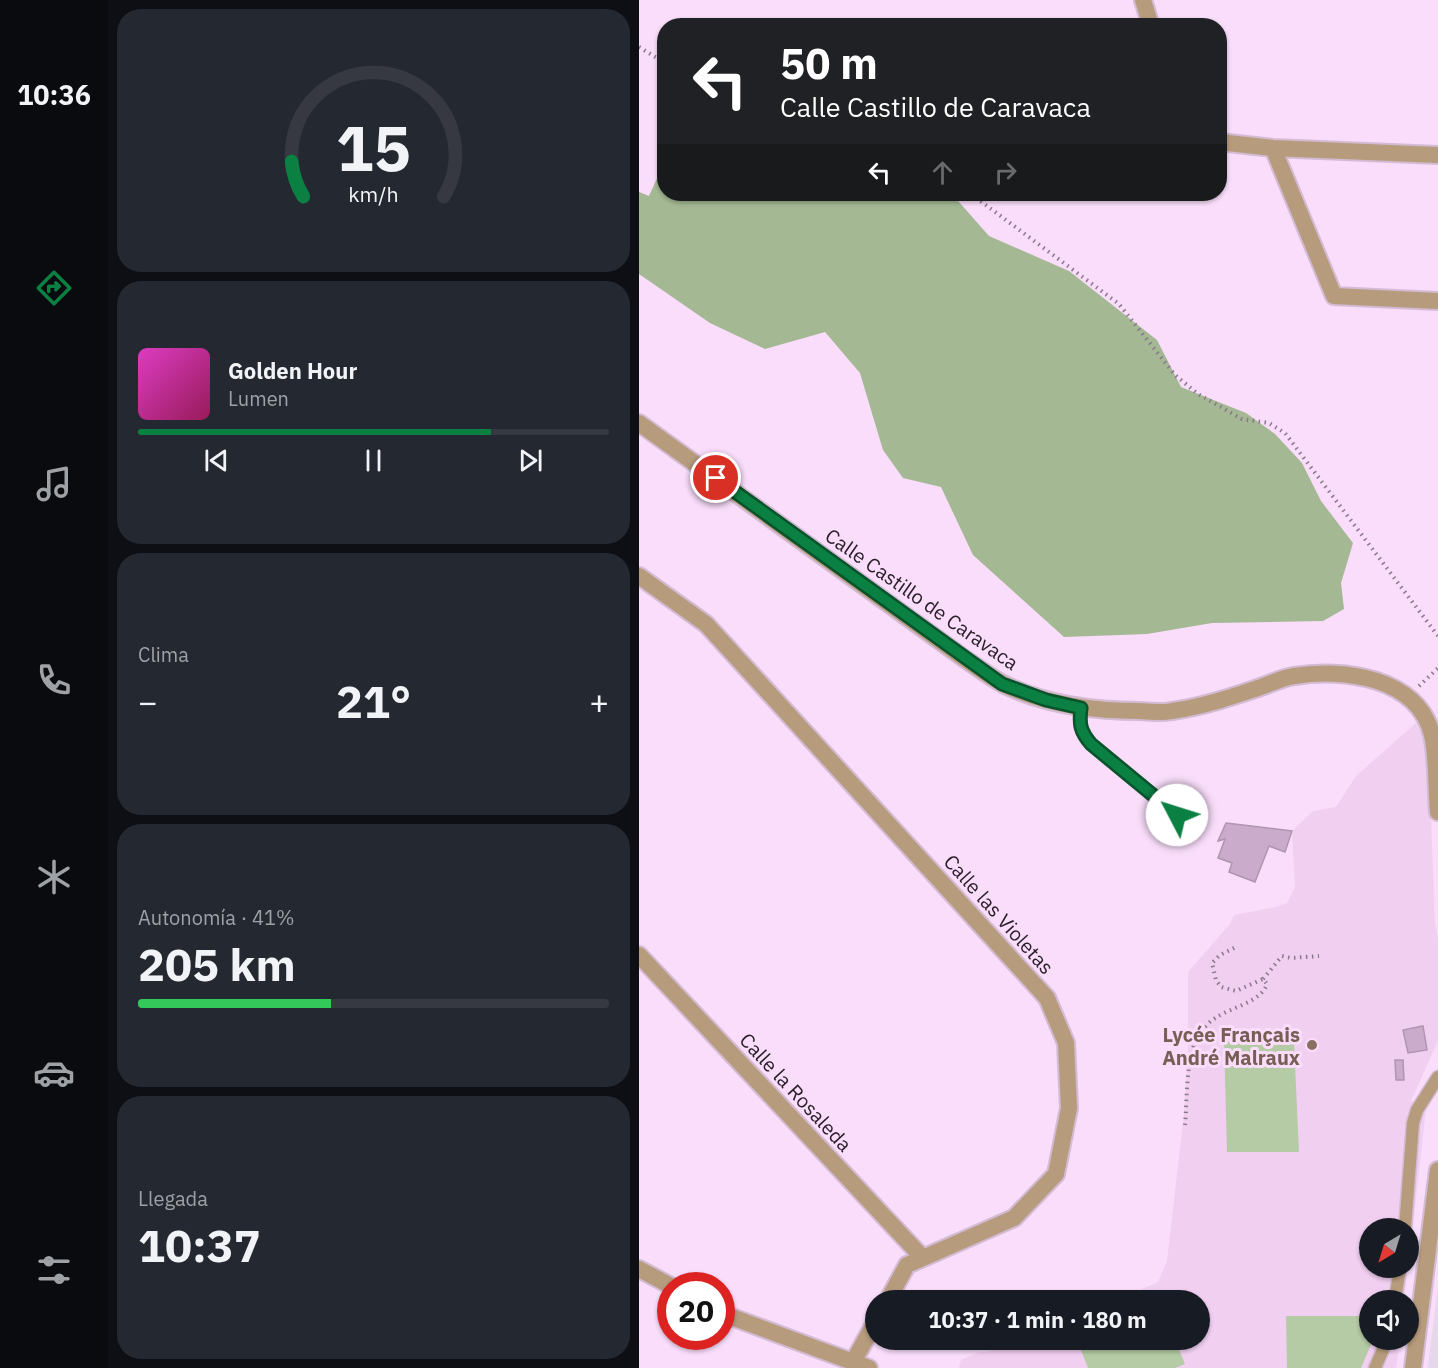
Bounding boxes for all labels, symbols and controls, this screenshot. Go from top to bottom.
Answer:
text: 50 m [780,36,878,91]
icon: left [681,42,759,120]
text: 10:36 [17,77,91,112]
text: Calle Castillo de Caravaca [780,89,1091,124]
text: 15 [336,108,411,189]
icon: left [863,156,896,189]
icon: ahead [926,156,959,189]
icon: right [989,156,1022,189]
text: km/h [348,181,399,209]
icon: directions [33,267,75,309]
text: Golden Hour [228,356,357,385]
text: Lumen [228,385,289,412]
icon: previous [200,444,233,477]
icon: pause [357,444,390,477]
icon: next [514,444,547,477]
pin [690,452,741,503]
icon: arrive [699,461,732,494]
icon: music [33,463,75,505]
street label: Calle Castillo de Caravaca [820,522,1024,676]
text: Clima [138,641,189,668]
icon: phone [33,659,75,701]
text: 21° [336,672,411,730]
text: − [138,680,158,723]
text: + [589,680,609,723]
position arrow [1145,783,1209,847]
street label: Calle las Violetas [938,848,1060,980]
icon: climate [33,856,75,898]
text: Autonomía · 41% [138,904,295,931]
text: 205 km [138,935,296,993]
place label: Lycée Français André Malraux [1162,1021,1300,1071]
street label: Calle la Rosaleda [734,1027,858,1157]
marker: Lycée Français André Malraux [1305,1038,1319,1052]
icon: car [33,1052,75,1094]
text: Llegada [138,1185,208,1212]
text: 10:37 [138,1216,261,1274]
north arrow [1359,1218,1419,1278]
map controls [1359,1218,1419,1350]
icon: filters [33,1249,75,1291]
speed limit sign: 20 [657,1272,735,1350]
button: sound [1359,1290,1419,1350]
text: 10:37 · 1 min · 180 m [928,1305,1147,1334]

